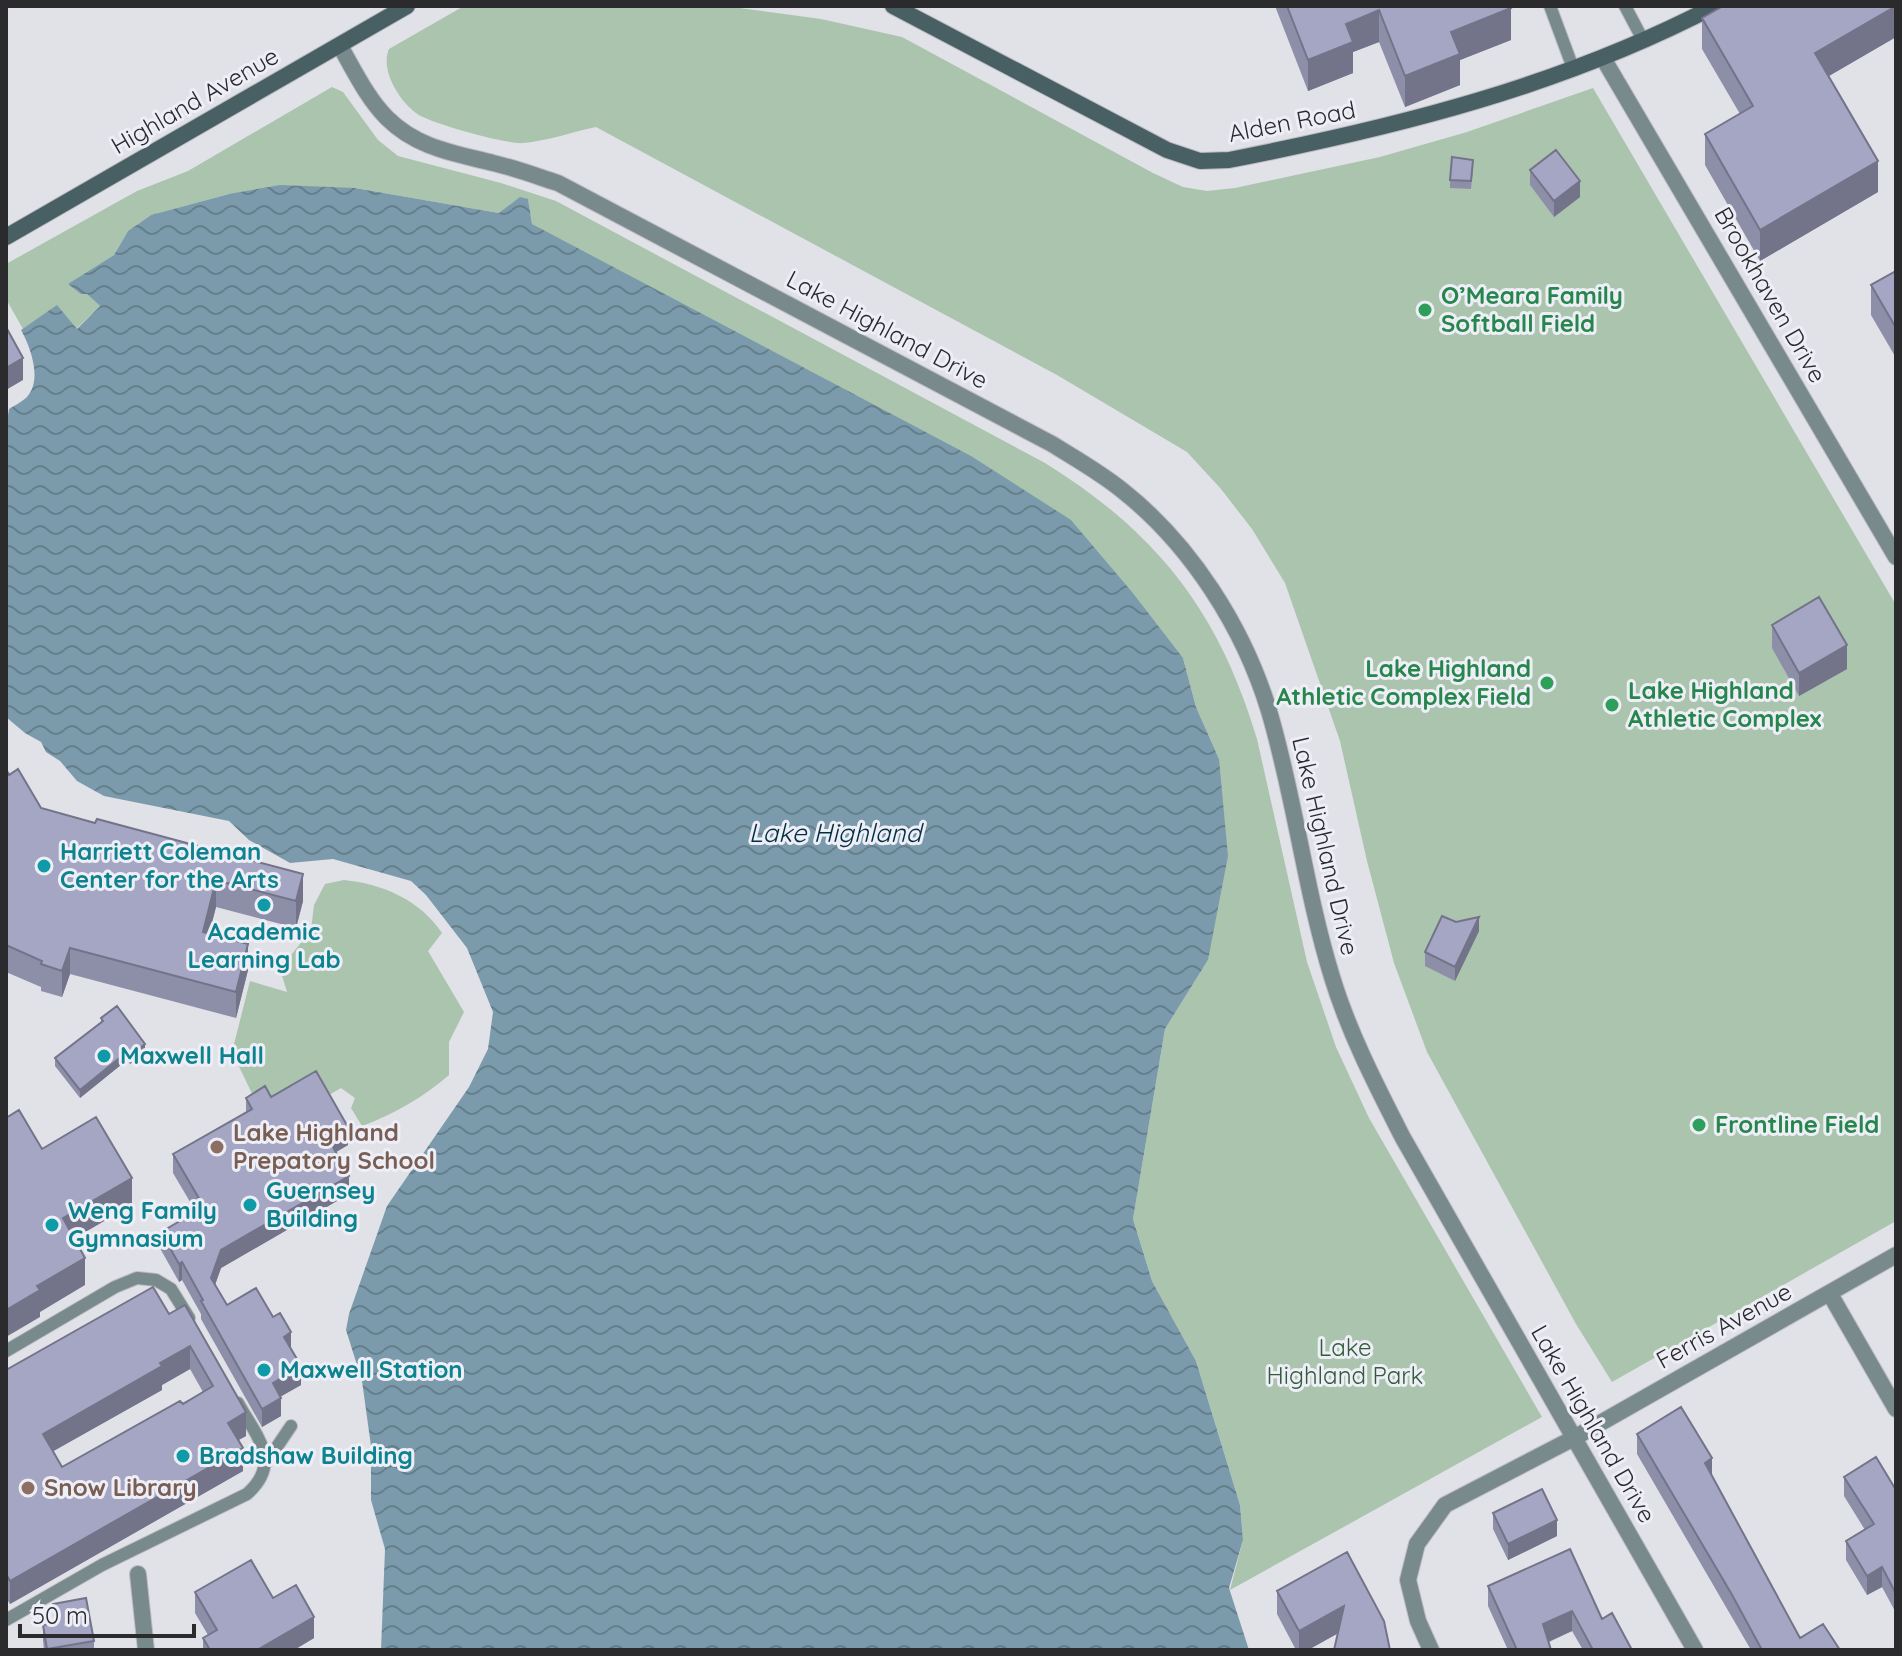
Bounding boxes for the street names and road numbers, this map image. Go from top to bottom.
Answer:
street label: Highland Avenue [106,40,283,160]
street label: Alden Road [1226,94,1358,148]
street label: Brookhaven Drive [1708,201,1833,388]
street label: Lake Highland Drive [782,263,993,395]
street label: Lake Highland Drive [1286,733,1366,958]
street label: Ferris Avenue [1651,1276,1797,1375]
street label: Lake Highland Drive [1525,1319,1663,1528]

